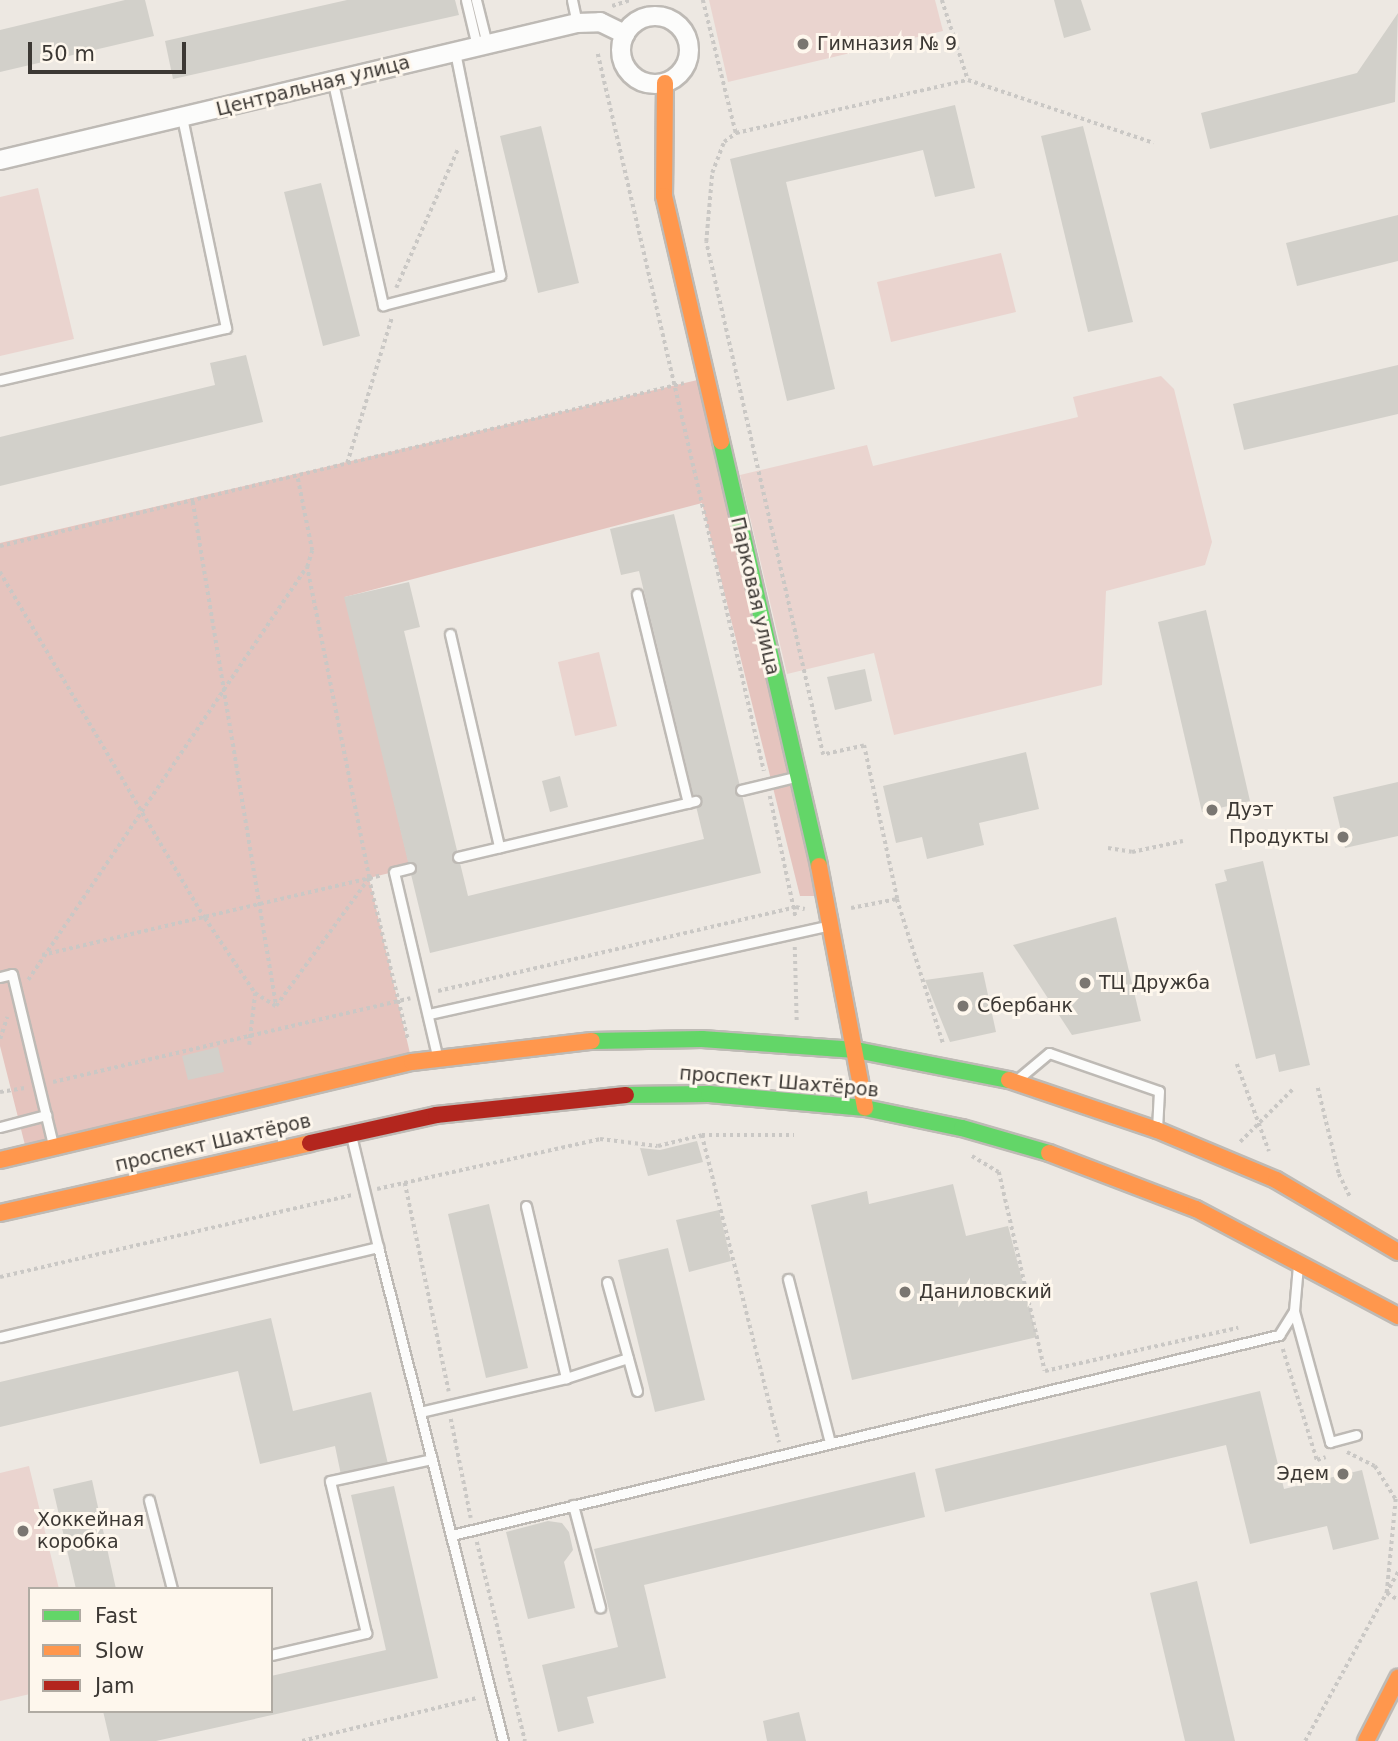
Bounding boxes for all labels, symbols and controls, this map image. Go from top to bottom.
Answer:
scale bar [32,28,189,72]
place label: Гимназия № 9 [817,33,957,55]
marker: Гимназия № 9 [795,36,811,52]
text: 50 m [41,42,95,66]
street label: Центральная улица [214,51,412,121]
street label: Парковая улица [726,515,784,677]
place label: Дуэт [1226,799,1274,821]
marker: Дуэт [1204,802,1220,818]
place label: Продукты [1229,826,1329,848]
marker: Продукты [1335,829,1351,845]
place label: ТЦ Дружба [1099,972,1210,994]
marker: ТЦ Дружба [1077,975,1093,991]
place label: Сбербанк [977,995,1073,1017]
marker: Сбербанк [955,998,971,1014]
street label: проспект Шахтёров [678,1062,880,1102]
street label: проспект Шахтёров [113,1109,313,1177]
place label: Даниловский [919,1281,1052,1303]
marker: Даниловский [897,1284,913,1300]
place label: Эдем [1277,1463,1329,1485]
marker: Эдем [1335,1466,1351,1482]
place label: Хоккейная коробка [37,1509,144,1553]
marker: Хоккейная коробка [15,1523,31,1539]
legend [28,1587,273,1713]
text: Fast [95,1604,137,1628]
text: Slow [95,1639,144,1663]
text: Jam [95,1674,135,1698]

